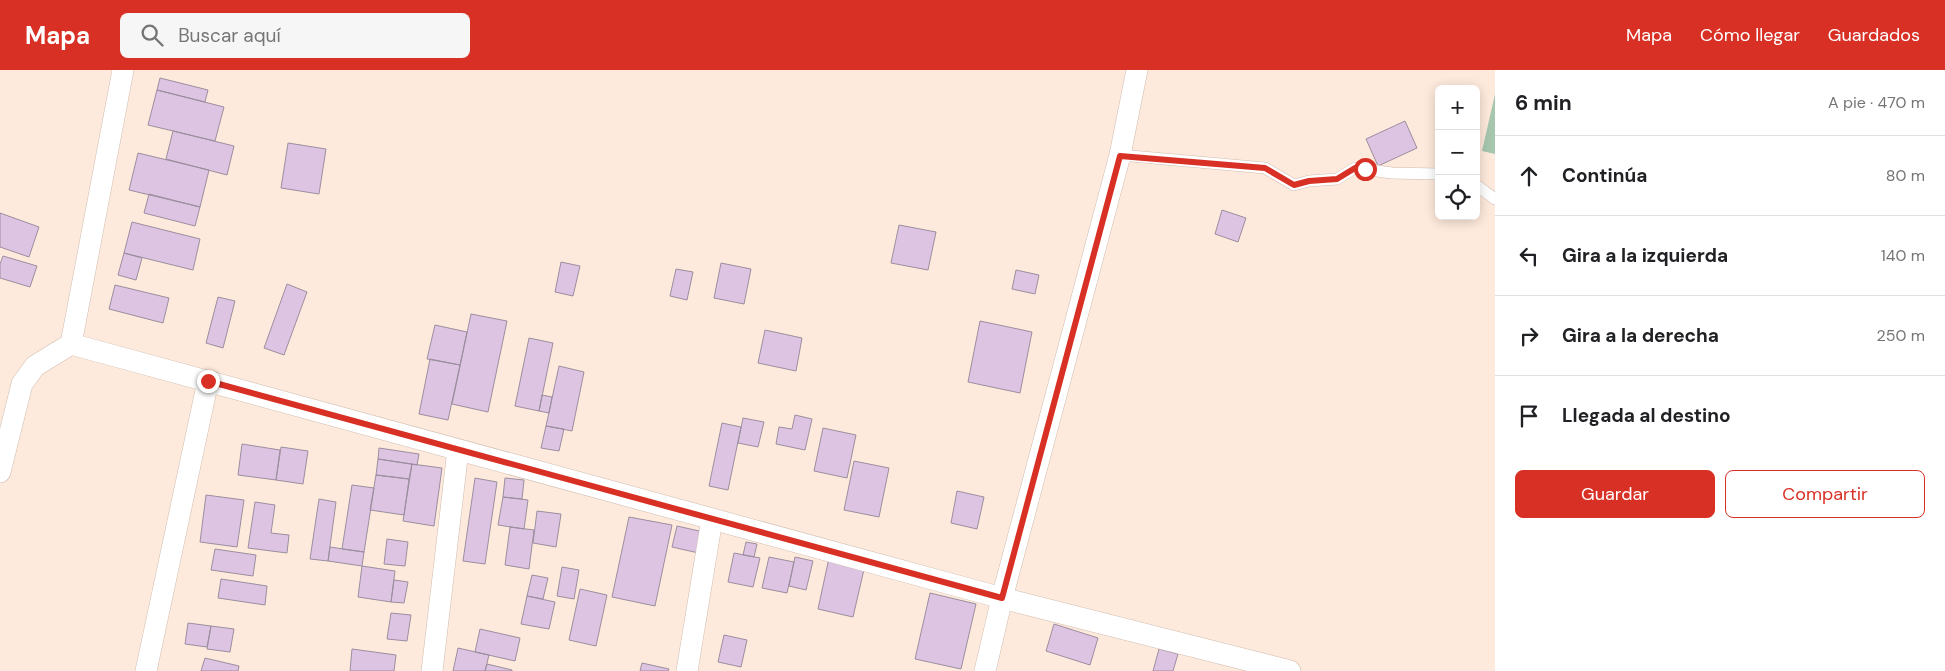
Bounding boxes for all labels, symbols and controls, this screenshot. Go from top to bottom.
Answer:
search box [120,13,470,58]
text: Mapa [25,20,90,51]
icon: search [138,21,166,49]
text: Buscar aquí [178,23,281,48]
text: Mapa [1626,23,1672,47]
text: Cómo llegar [1700,23,1800,47]
text: Guardados [1828,23,1920,47]
map controls [1435,85,1480,220]
button: + [1435,85,1480,130]
text: 6 min [1515,89,1572,117]
text: A pie · 470 m [1828,92,1925,113]
button: − [1435,130,1480,175]
route start [1354,158,1377,181]
icon: ahead [1515,162,1543,190]
text: Continúa [1562,163,1647,188]
text: 80 m [1886,165,1925,186]
button: locate [1435,175,1480,220]
icon: left [1515,242,1543,270]
text: Gira a la izquierda [1562,243,1728,268]
text: 140 m [1881,245,1925,266]
icon: right [1515,322,1543,350]
text: Gira a la derecha [1562,323,1719,348]
text: 250 m [1877,325,1925,346]
route end [197,370,220,393]
icon: arrive [1515,402,1543,430]
text: Llegada al destino [1562,403,1731,428]
button: Guardar [1515,470,1715,518]
button: Compartir [1725,470,1925,518]

